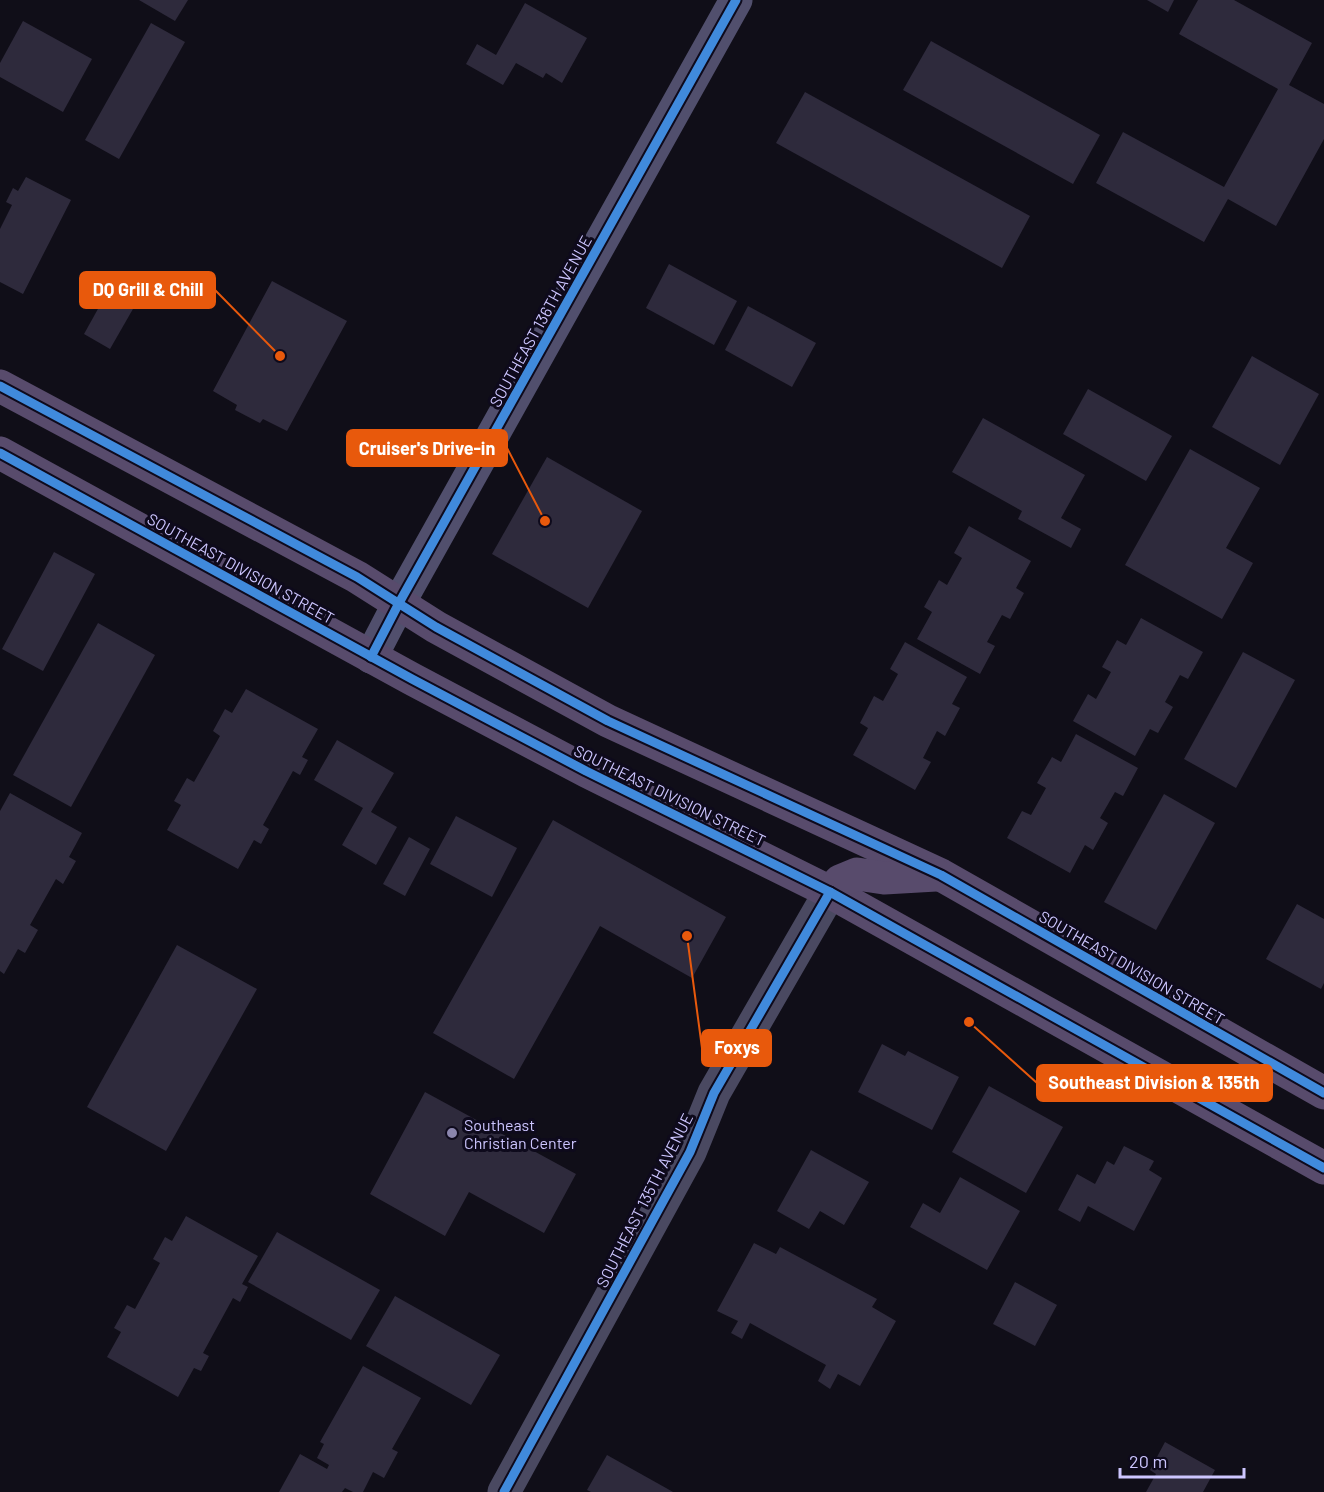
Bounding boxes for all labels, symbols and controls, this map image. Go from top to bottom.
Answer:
street label: SOUTHEAST 136TH AVENUE [485,232,595,410]
callout: DQ Grill & Chill [80,272,215,308]
text: DQ Grill & Chill [93,278,203,300]
callout: Cruiser's Drive-in [347,430,507,466]
text: Cruiser's Drive-in [359,437,495,459]
street label: SOUTHEAST DIVISION STREET [144,509,338,627]
street label: SOUTHEAST DIVISION STREET [571,740,769,850]
street label: SOUTHEAST DIVISION STREET [1036,906,1228,1028]
callout: Foxys [702,1030,771,1066]
text: Foxys [714,1036,760,1058]
callout: Southeast Division & 135th [1037,1065,1272,1101]
text: Southeast Division & 135th [1048,1071,1260,1093]
street label: SOUTHEAST 135TH AVENUE [592,1110,696,1290]
place label: Southeast Christian Center [464,1115,577,1152]
marker: Southeast Christian Center [445,1126,459,1140]
scale bar [1120,1441,1244,1479]
text: 20 m [1129,1450,1167,1472]

